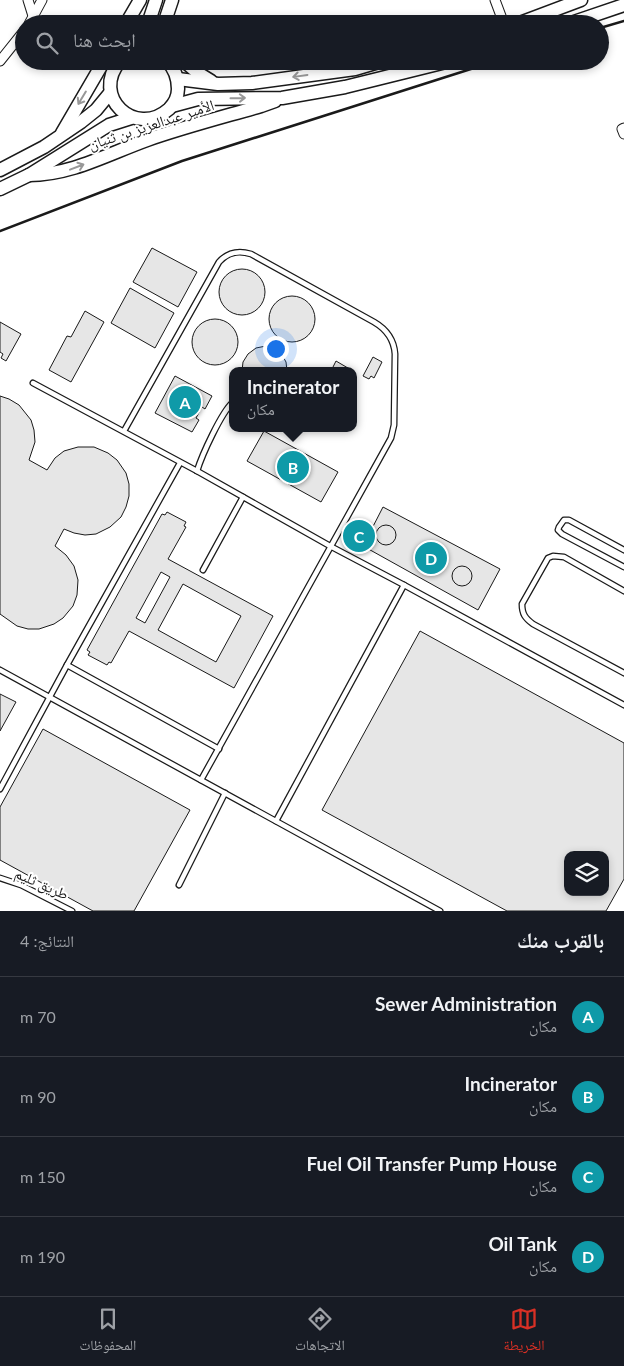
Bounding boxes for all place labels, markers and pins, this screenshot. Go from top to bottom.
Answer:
pin: A [169,383,201,421]
pin: B [277,448,309,486]
pin: C [343,517,375,555]
pin: D [415,539,447,577]

